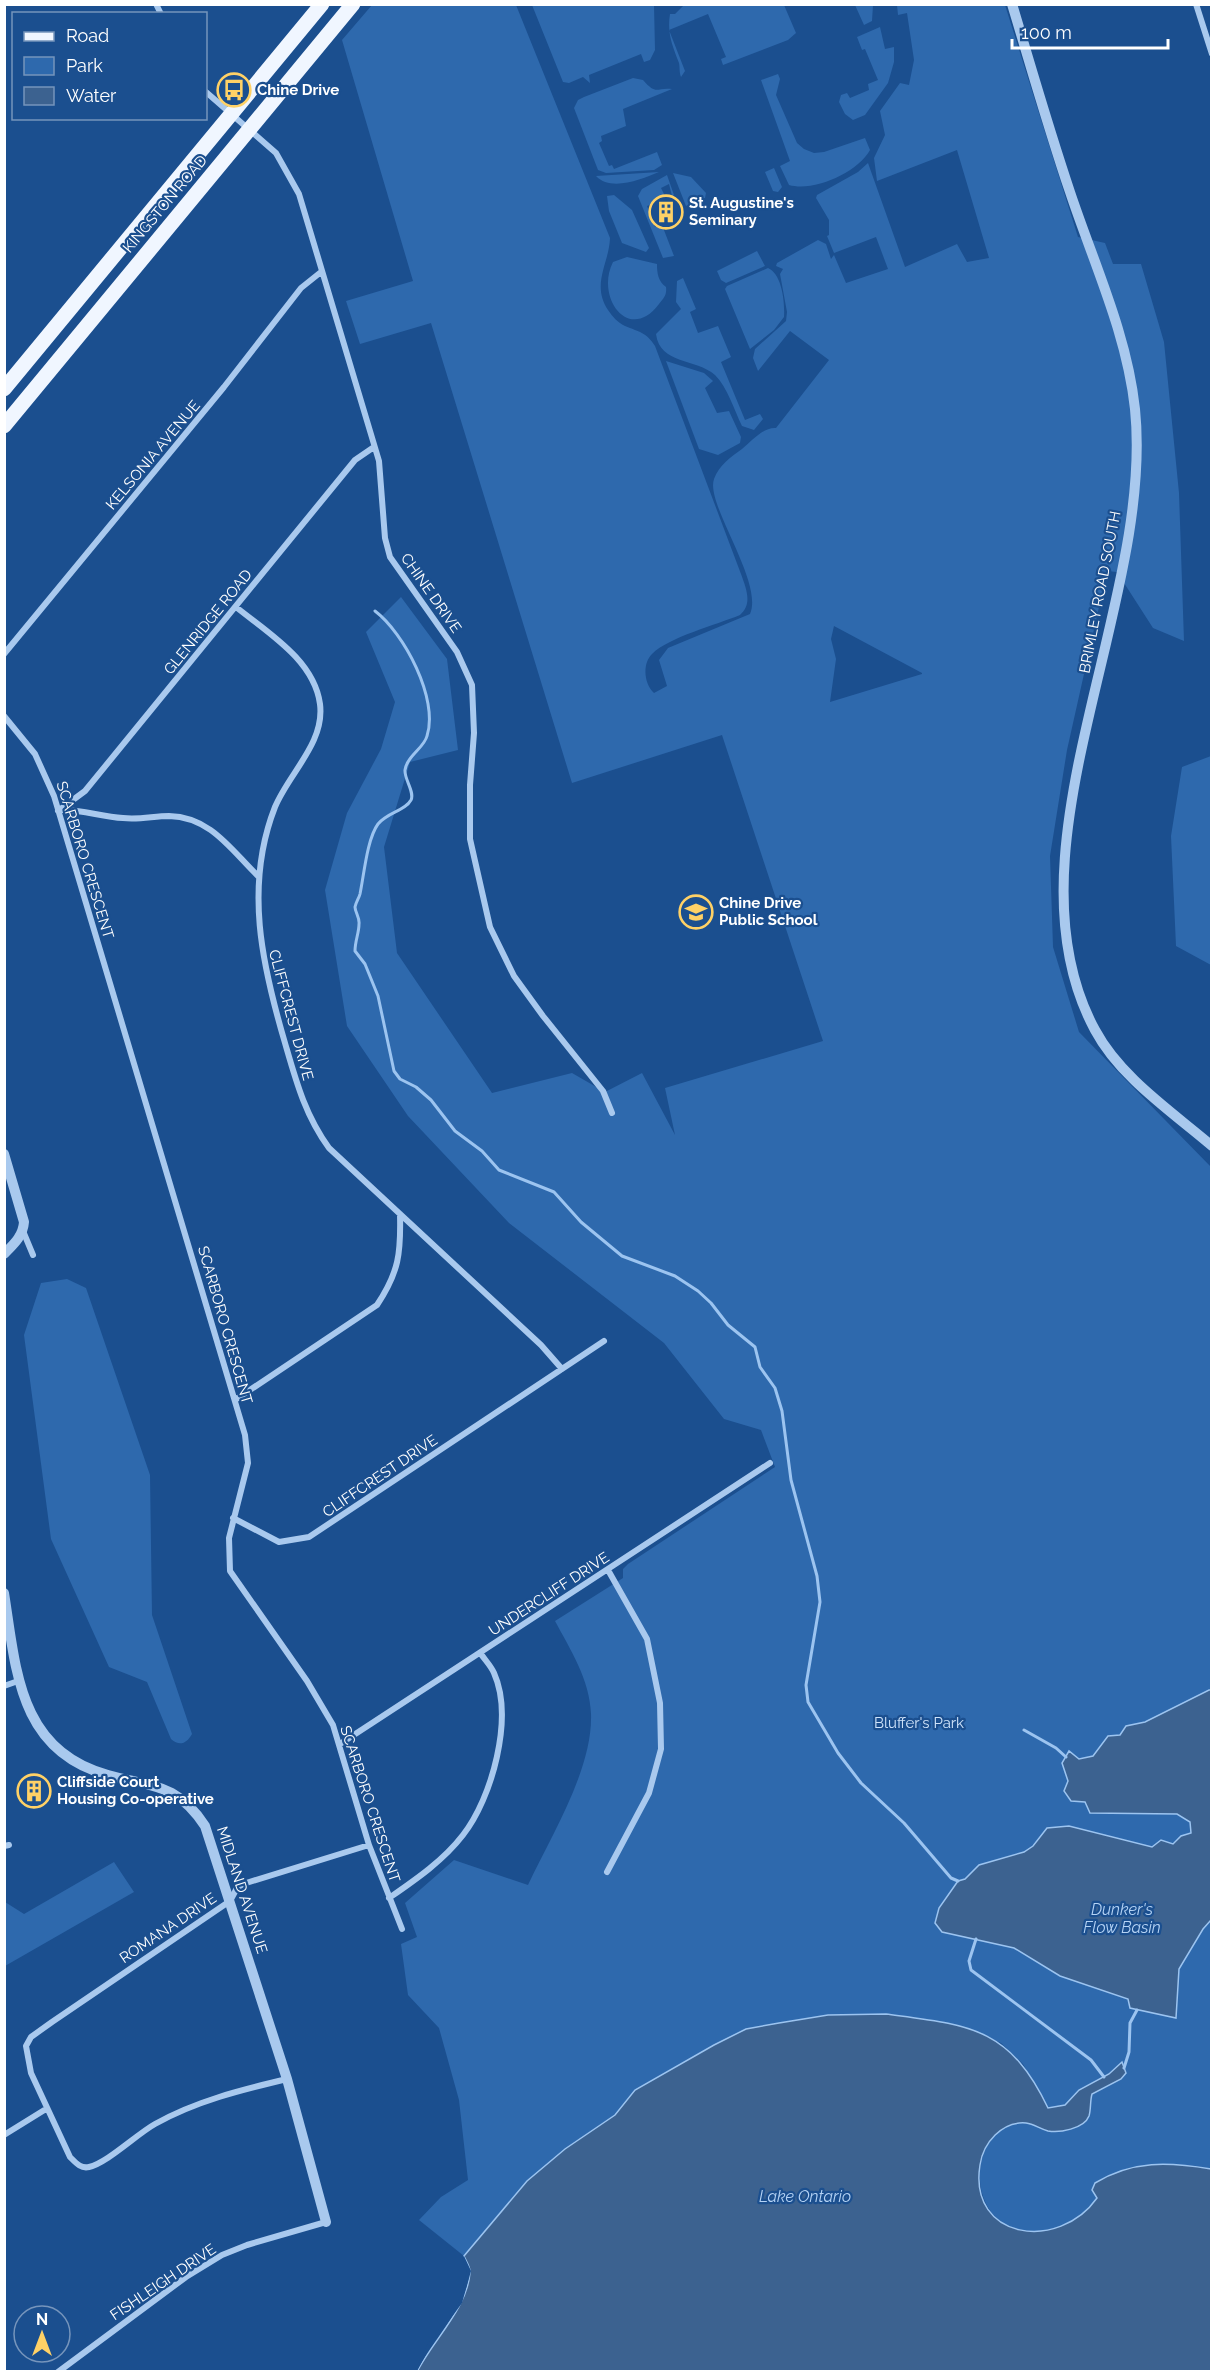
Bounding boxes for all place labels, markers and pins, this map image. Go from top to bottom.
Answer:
bus stop icon: Chine Drive [216,72,252,108]
place label: Chine Drive [257,81,339,99]
building icon: St. Augustine's Seminary [648,194,684,230]
place label: St. Augustine's Seminary [689,194,794,229]
school or university icon: Chine Drive Public School [678,894,714,930]
place label: Chine Drive Public School [719,894,818,929]
building icon: Cliffside Court Housing Co-operative [16,1773,52,1809]
place label: Cliffside Court Housing Co-operative [57,1773,214,1808]

